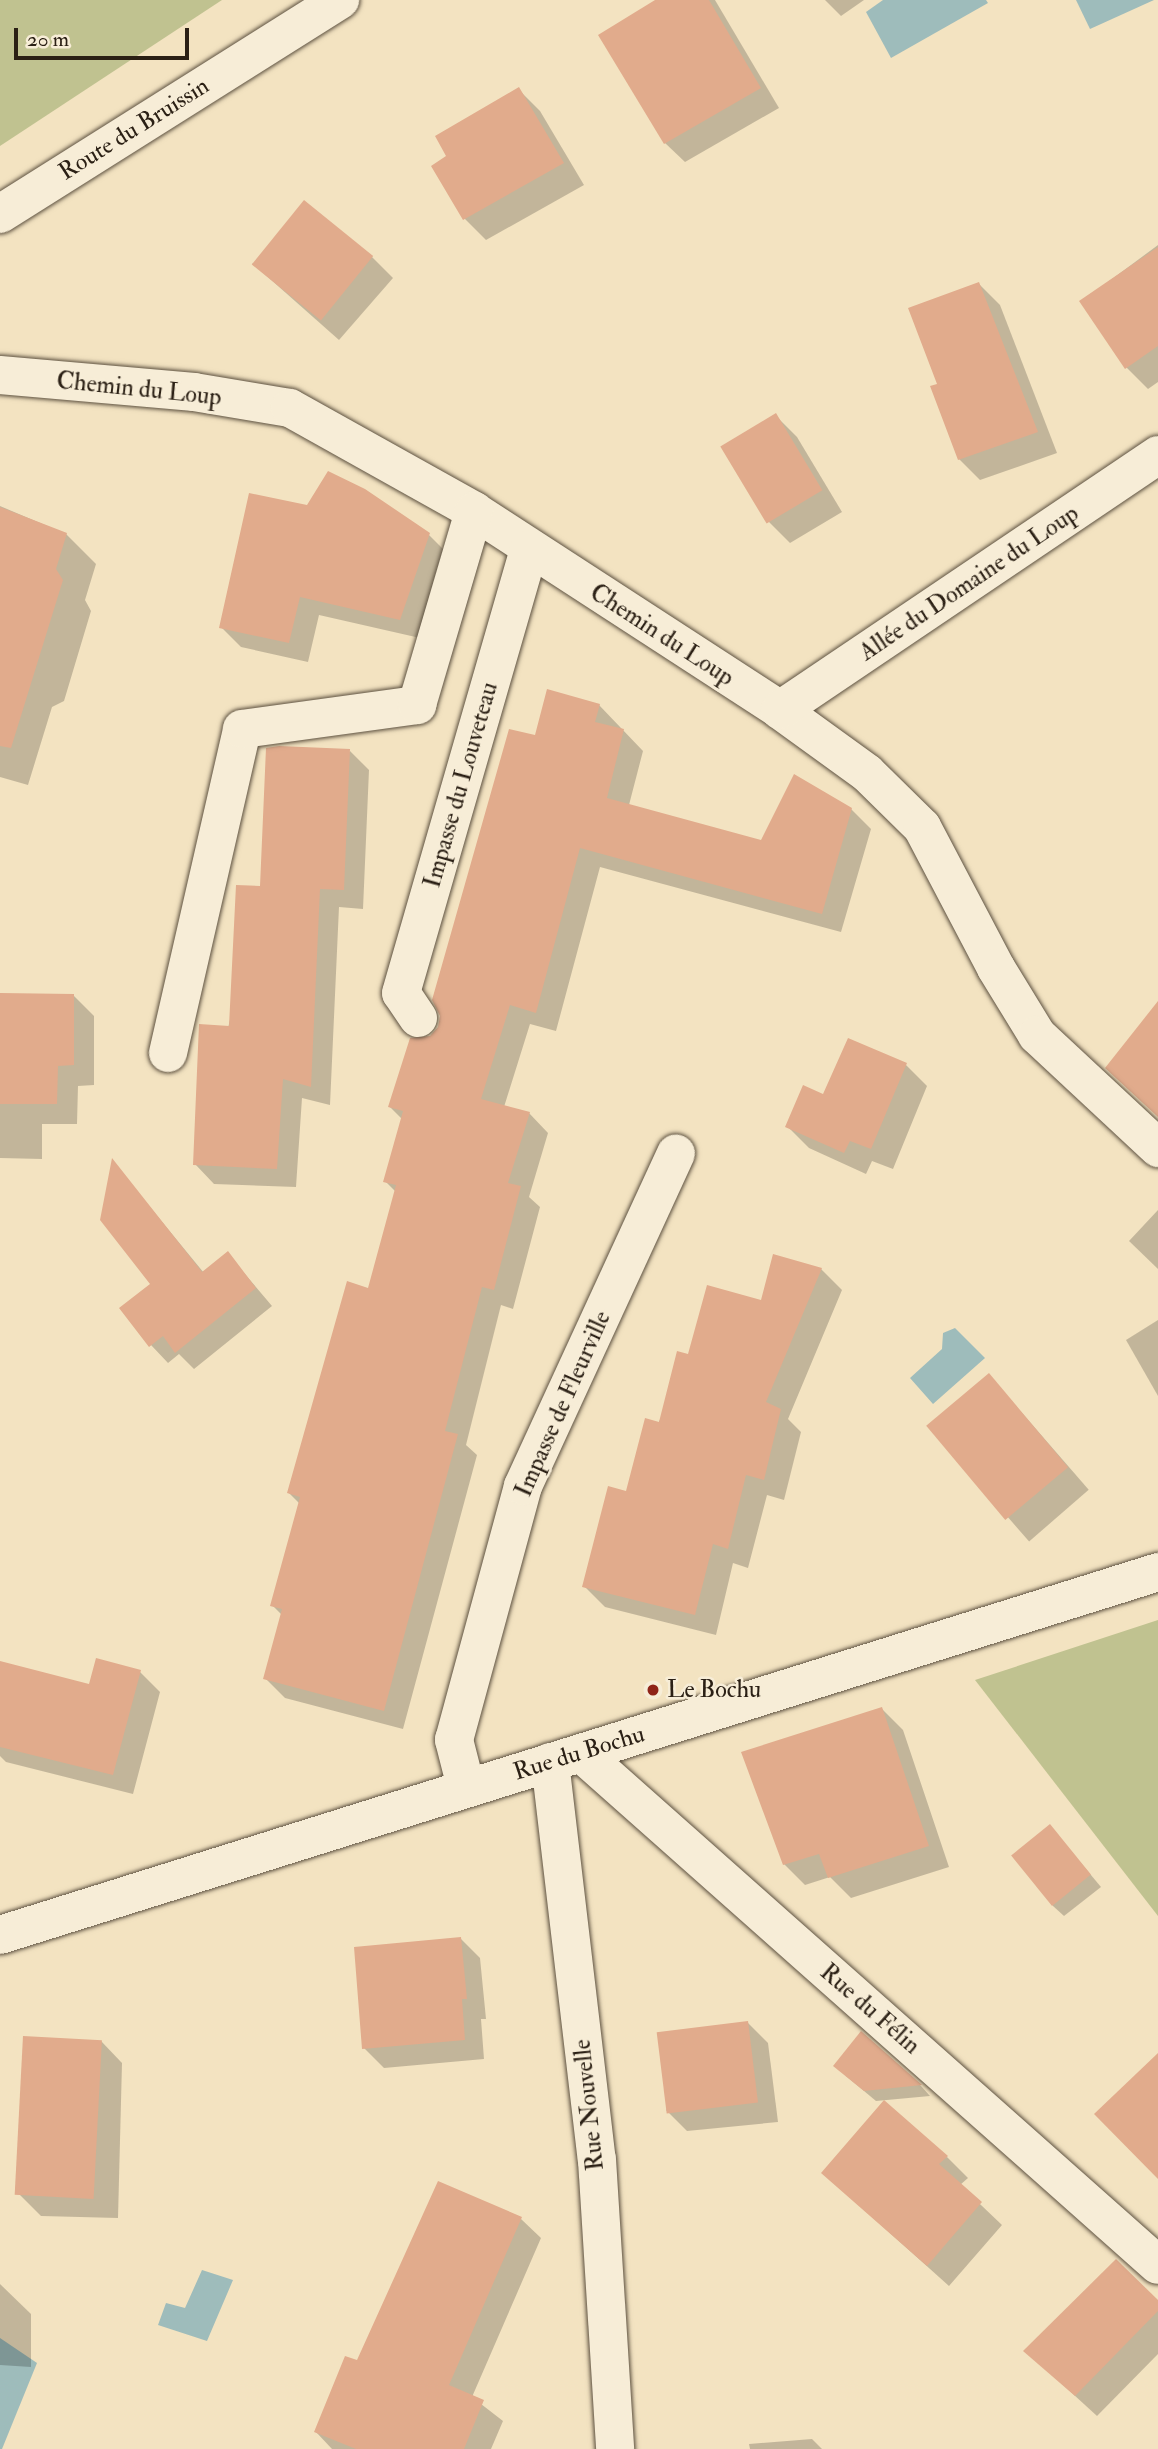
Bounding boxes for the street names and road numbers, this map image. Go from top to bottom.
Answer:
street label: Route du Bruissin [54,71,214,187]
street label: Chemin du Loup [55,366,223,412]
street label: Allée du Domaine du Loup [854,499,1084,667]
street label: Chemin du Loup [585,578,739,692]
street label: Impasse du Louveteau [418,679,504,891]
street label: Impasse de Fleurville [509,1307,617,1501]
street label: Rue du Bochu [510,1719,648,1787]
street label: Rue du Félin [814,1958,926,2060]
street label: Rue Nouvelle [568,2038,610,2172]

